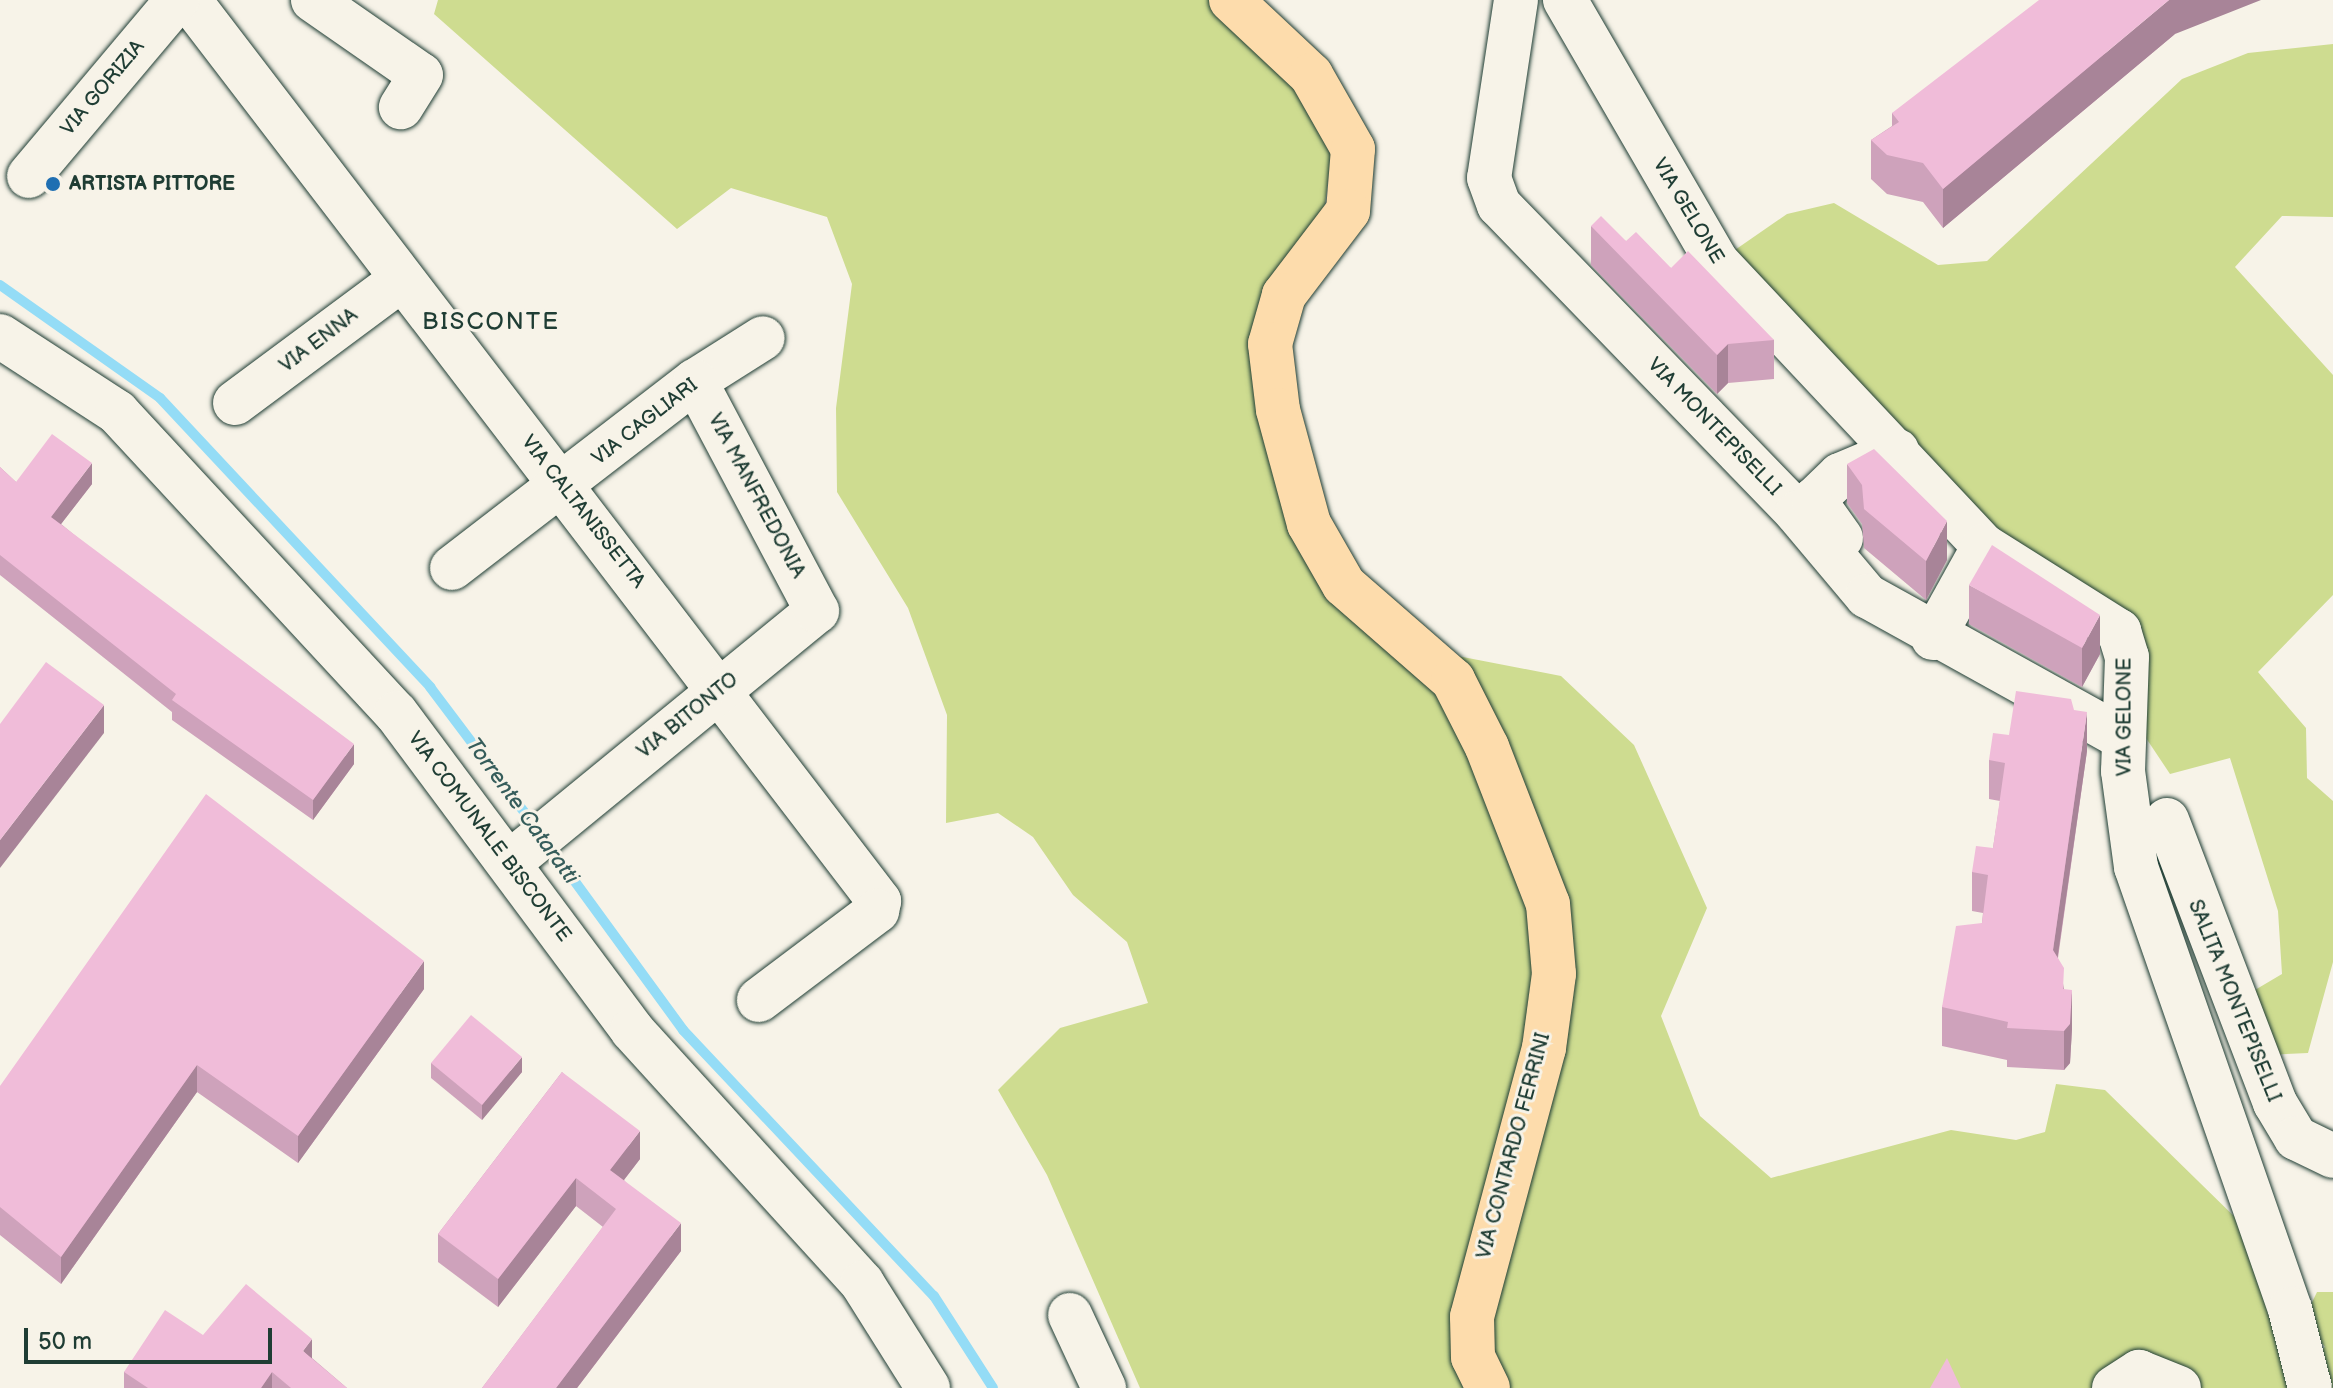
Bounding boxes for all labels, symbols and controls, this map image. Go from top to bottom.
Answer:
street label: VIA GORIZIA [56,35,150,141]
street label: VIA GELONE [1647,154,1729,268]
place label: ARTISTA PITTORE [69,172,235,196]
marker: ARTISTA PITTORE [44,175,62,193]
street label: VIA ENNA [275,304,363,378]
district label: BISCONTE [422,308,560,336]
street label: VIA MONTEPISELLI [1642,353,1786,501]
street label: VIA CAGLIARI [587,373,703,471]
street label: VIA MANFREDONIA [702,410,810,582]
street label: VIA CALTANISSETTA [516,431,650,593]
street label: VIA GELONE [2113,658,2137,776]
street label: VIA BITONTO [633,668,743,764]
street label: VIA COMUNALE BISCONTE [402,727,576,947]
water label: Torrente Cataratti [460,733,584,889]
street label: SALITA MONTEPISELLI [2182,897,2286,1105]
street label: VIA CONTARDO FERRINI [1472,1030,1556,1262]
scale bar [28,1312,276,1362]
text: 50 m [38,1327,92,1356]

